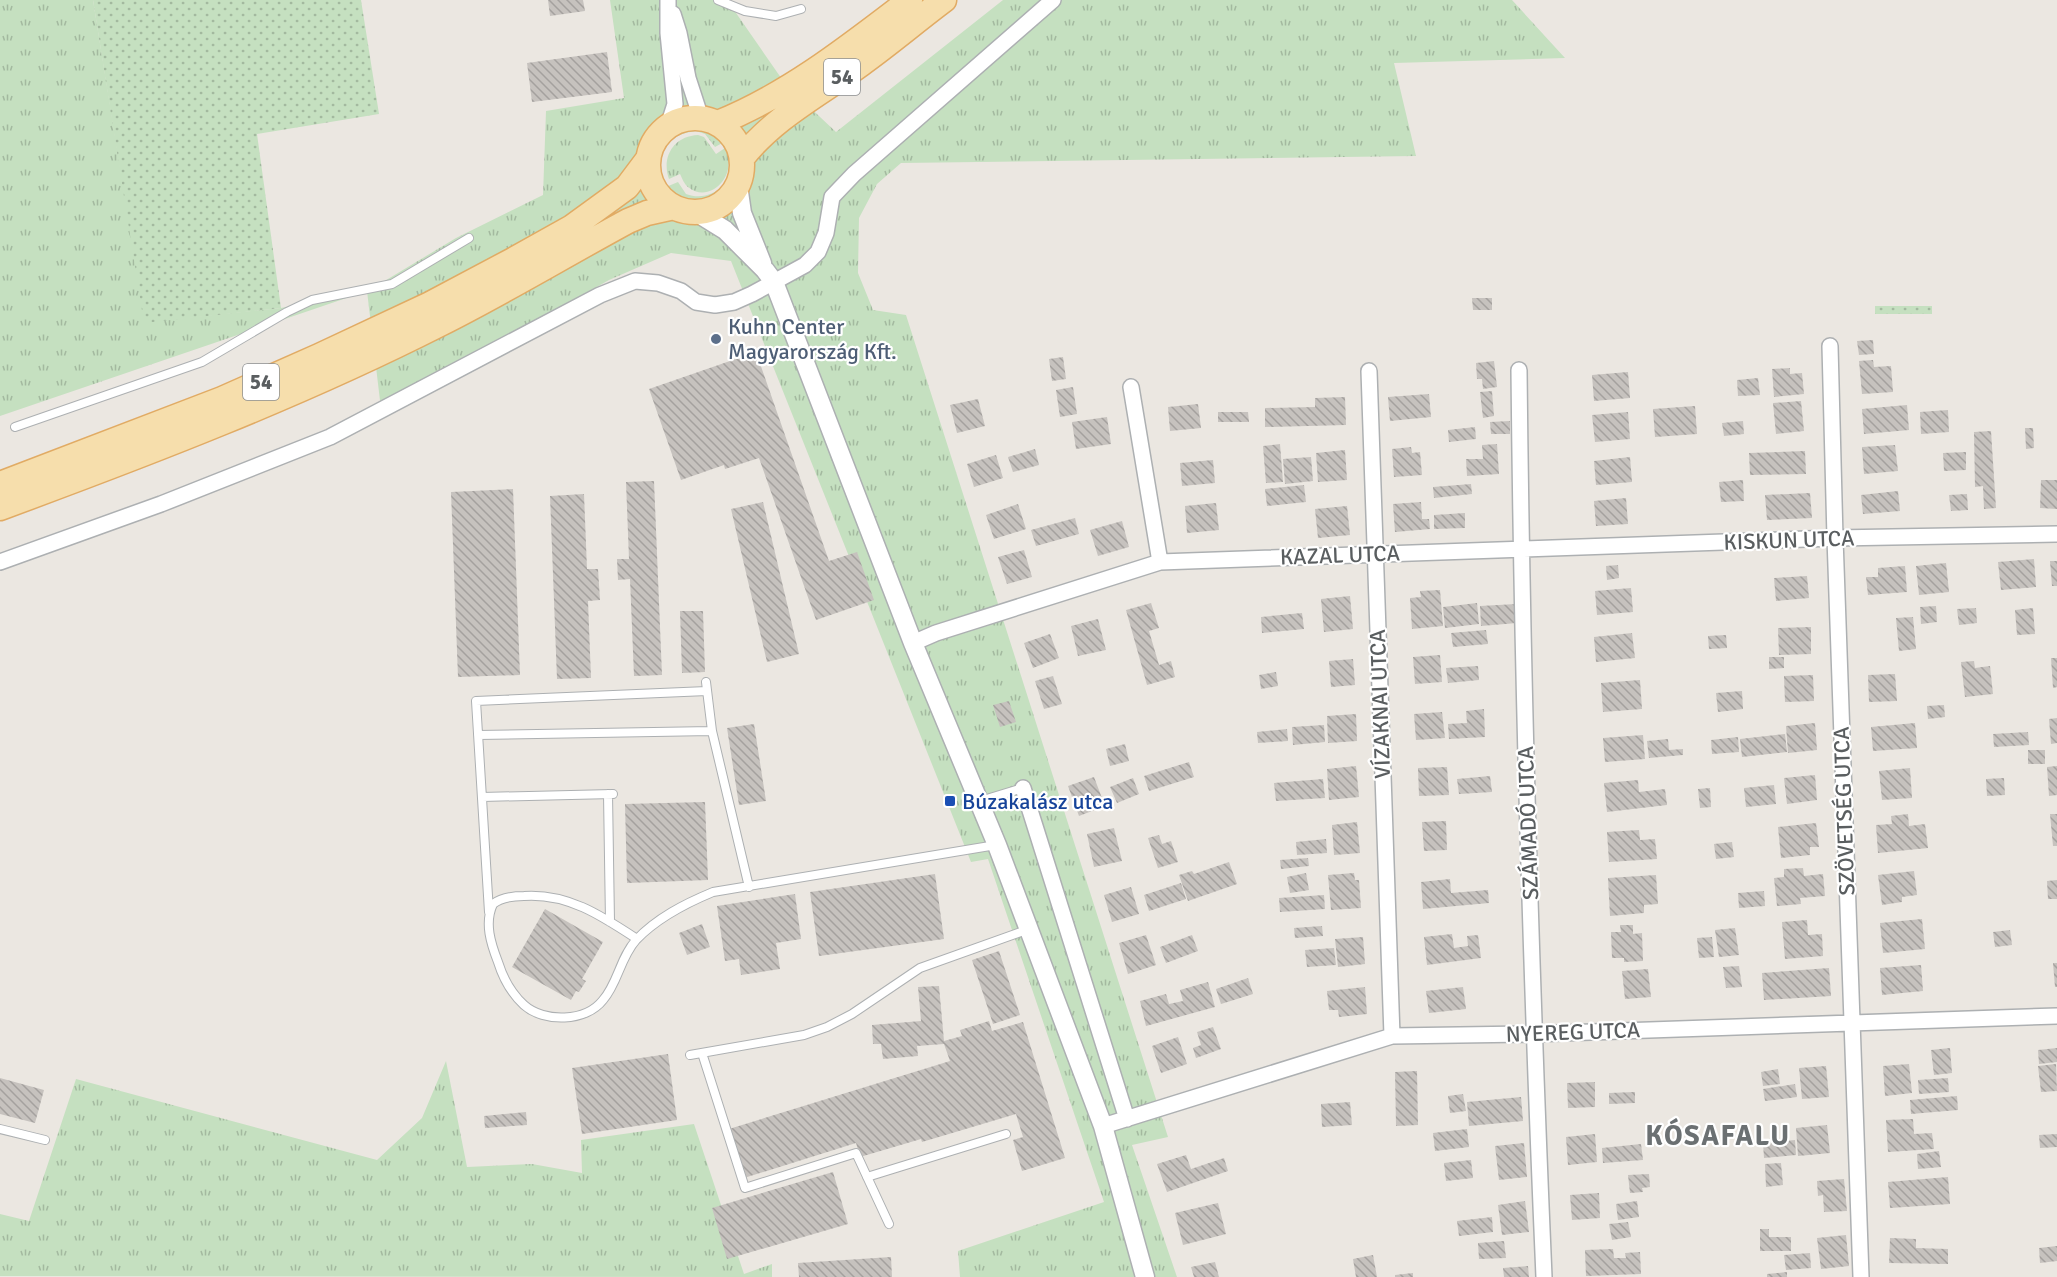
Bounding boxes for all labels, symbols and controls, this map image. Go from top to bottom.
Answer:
road number: 54 [824,59,860,95]
place label: Kuhn Center Magyarország Kft. [728,313,897,365]
marker: Kuhn Center Magyarország Kft. [709,332,723,346]
road number: 54 [243,364,279,400]
street label: KISKUN UTCA [1723,524,1855,556]
street label: KAZAL UTCA [1279,539,1401,571]
street label: VÍZAKNAI UTCA [1364,628,1396,779]
street label: SZÖVETSÉG UTCA [1828,726,1860,896]
street label: SZÁMADÓ UTCA [1512,745,1544,901]
place label: Búzakalász utca [962,788,1114,815]
marker: Búzakalász utca [943,794,957,808]
street label: NYEREG UTCA [1505,1016,1641,1048]
district label: KÓSAFALU [1645,1117,1791,1153]

